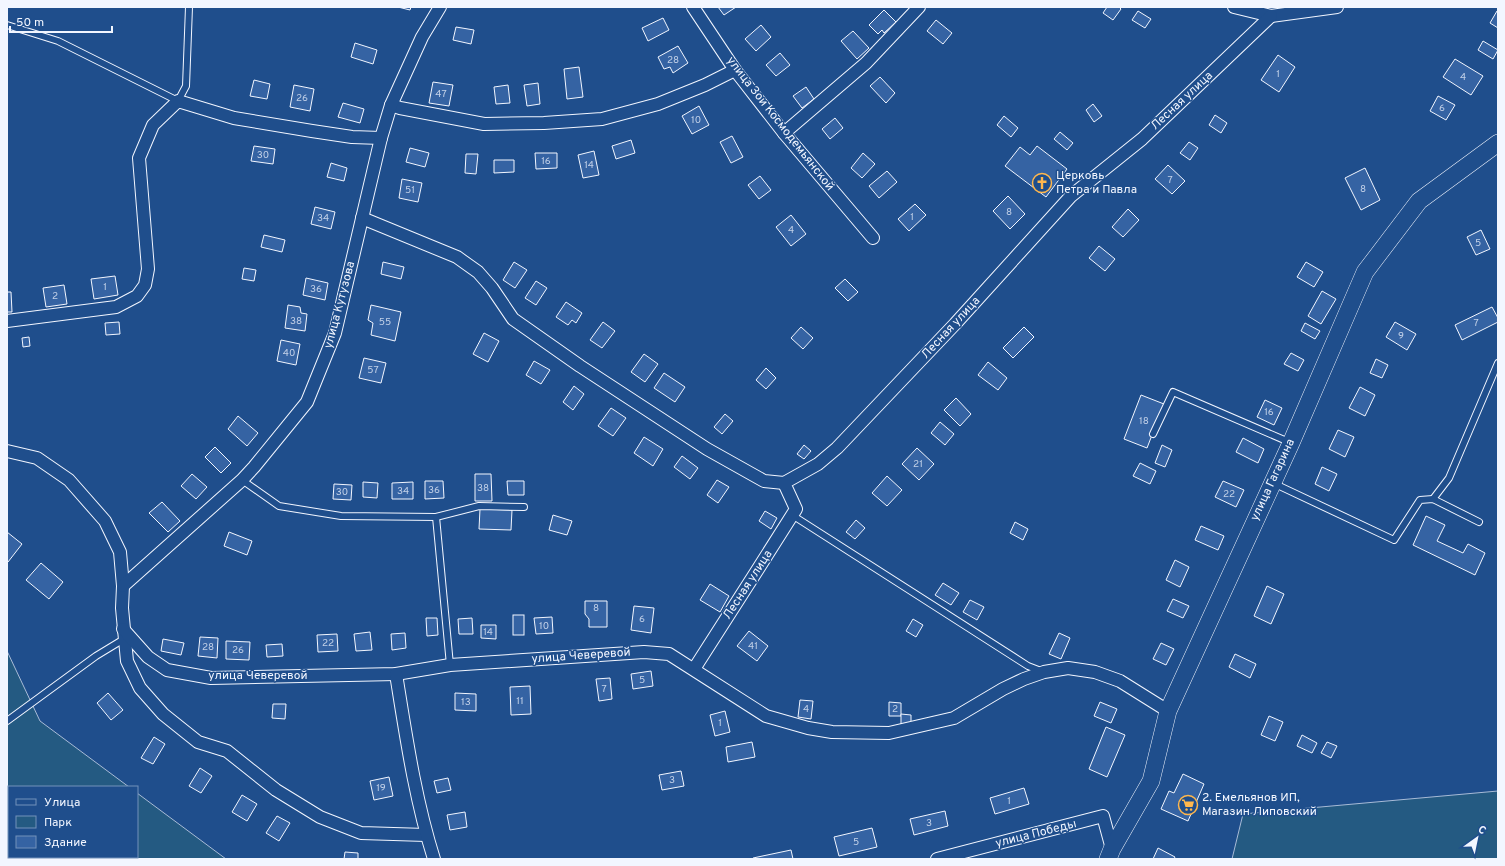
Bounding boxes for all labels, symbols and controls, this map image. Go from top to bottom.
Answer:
scale bar [10,8,112,34]
text: 50 m [16,15,44,31]
house number: 28 [667,54,679,67]
street label: улица Зои Космодемьянской [723,54,837,194]
street label: Лесная улица [1147,68,1217,134]
house number: 1 [1276,68,1280,81]
house number: 4 [1460,71,1466,84]
house number: 47 [435,88,447,101]
house number: 26 [296,92,308,105]
house number: 6 [1439,102,1445,115]
house number: 10 [691,114,701,127]
house number: 30 [257,149,269,162]
house number: 16 [541,155,551,168]
house number: 14 [584,159,594,172]
place label: Церковь Петра и Павла [1056,168,1137,198]
church icon: Церковь Петра и Павла [1031,172,1053,194]
house number: 7 [1167,174,1173,187]
house number: 8 [1360,183,1366,196]
house number: 51 [405,184,415,197]
house number: 8 [1006,206,1012,219]
house number: 1 [910,211,914,224]
house number: 34 [317,212,329,225]
house number: 4 [788,224,794,237]
house number: 5 [1475,237,1481,250]
street label: улица Кутузова [321,260,359,350]
house number: 1 [103,281,107,294]
house number: 36 [310,283,322,296]
house number: 2 [52,290,58,303]
street label: Лесная улица [918,293,984,363]
house number: 38 [290,315,302,328]
house number: 55 [379,316,391,329]
house number: 7 [1473,317,1479,330]
house number: 9 [1398,330,1404,343]
house number: 40 [283,347,295,360]
house number: 57 [367,364,379,377]
house number: 16 [1264,406,1274,419]
house number: 18 [1139,415,1149,428]
street label: улица Гагарина [1247,436,1299,524]
house number: 21 [913,458,923,471]
house number: 38 [477,482,489,495]
house number: 36 [428,484,440,497]
house number: 34 [397,485,409,498]
house number: 30 [336,486,348,499]
house number: 22 [1223,488,1235,501]
street label: Лесная улица [720,547,776,623]
house number: 8 [593,602,599,615]
house number: 6 [639,613,645,626]
house number: 10 [539,620,549,633]
house number: 14 [483,626,493,639]
house number: 22 [322,637,334,650]
house number: 41 [748,640,758,653]
house number: 28 [202,641,214,654]
house number: 26 [232,644,244,657]
street label: улица Чеверевой [531,645,631,667]
street label: улица Чеверевой [208,668,308,684]
house number: 5 [639,674,645,687]
house number: 7 [601,683,607,696]
house number: 11 [516,695,524,708]
house number: 13 [461,696,471,709]
house number: 4 [803,703,809,716]
house number: 2 [892,703,898,716]
house number: 1 [718,717,722,730]
house number: 3 [669,774,675,787]
house number: 19 [376,782,386,795]
legend [8,786,138,858]
place label: 2. Емельянов ИП, Магазин Липовский [1202,790,1317,820]
supermarket icon: 2. Емельянов ИП, Магазин Липовский [1177,794,1199,816]
text: Улица [44,795,80,811]
house number: 1 [1007,795,1011,808]
text: Парк [44,815,72,831]
street label: улица Победы [994,816,1078,852]
house number: 3 [926,817,932,830]
north arrow [1457,818,1497,858]
text: С [1475,823,1489,838]
text: Здание [44,835,87,851]
house number: 5 [853,836,859,849]

